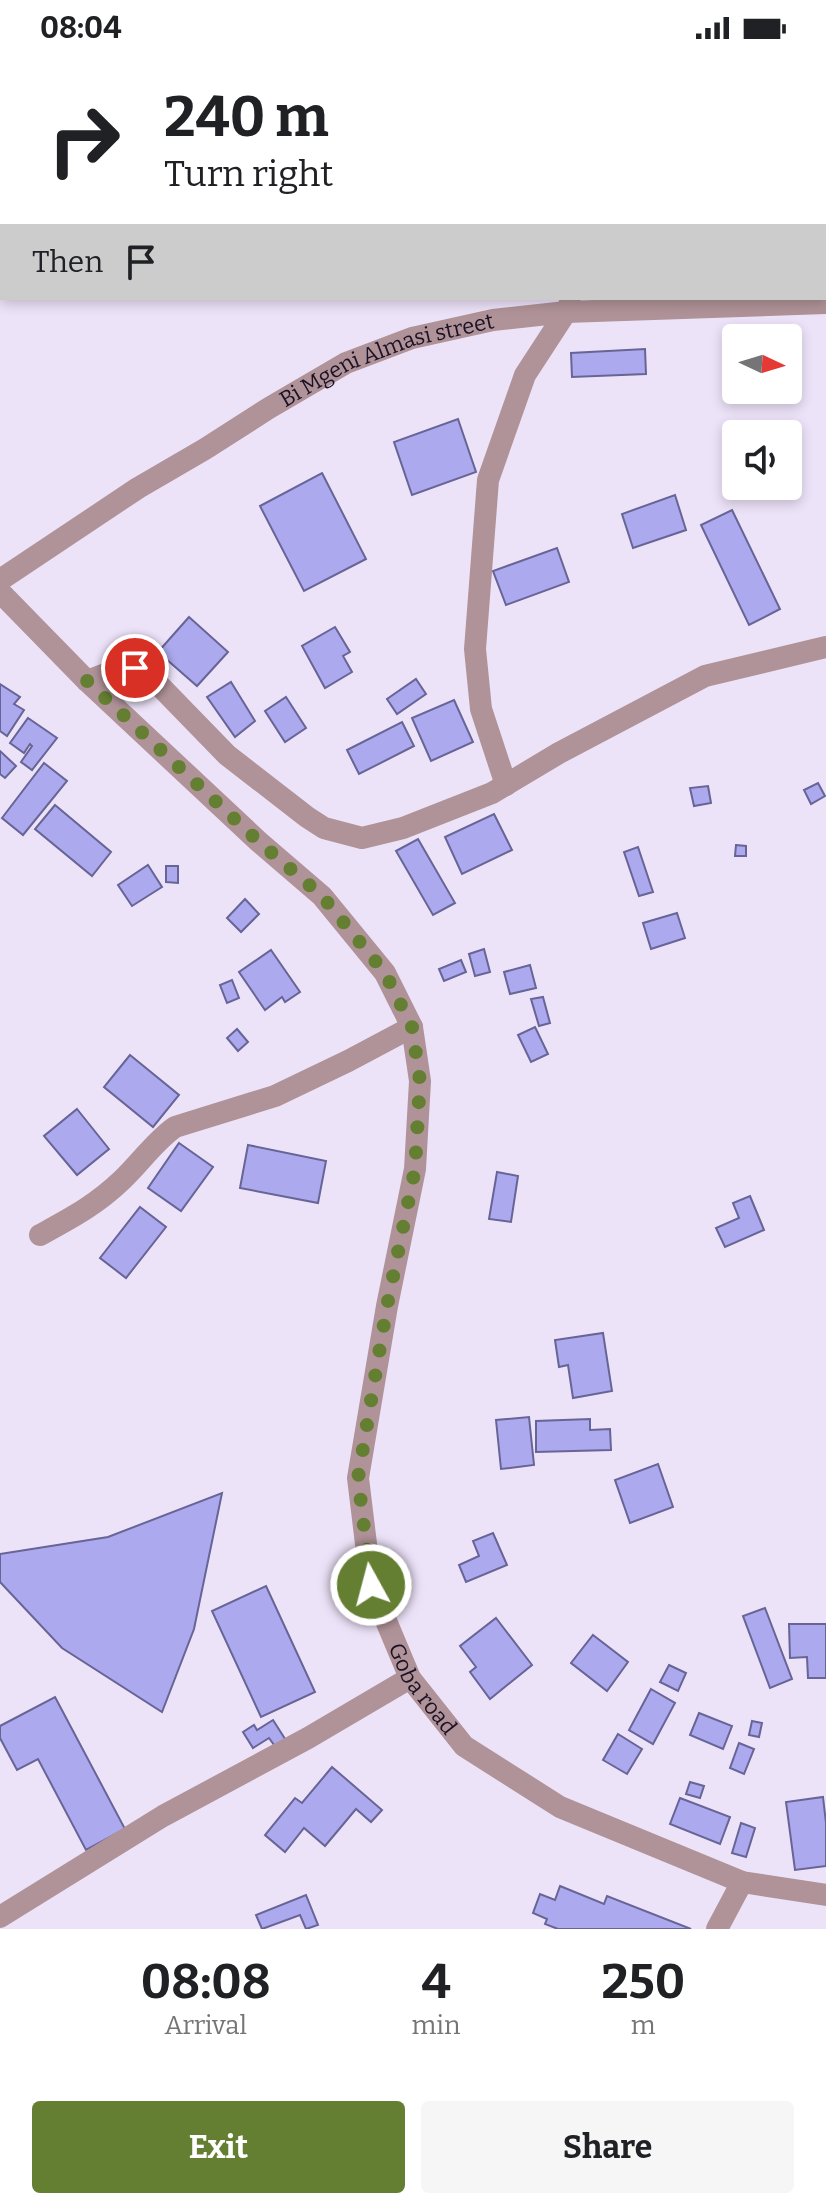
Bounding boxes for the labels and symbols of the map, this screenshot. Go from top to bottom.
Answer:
street label: Bi Mgeni Almasi street [275,307,496,413]
north arrow [722,324,802,404]
pin [101,634,169,702]
position arrow [329,1543,413,1627]
street label: Goba road [383,1639,462,1740]

